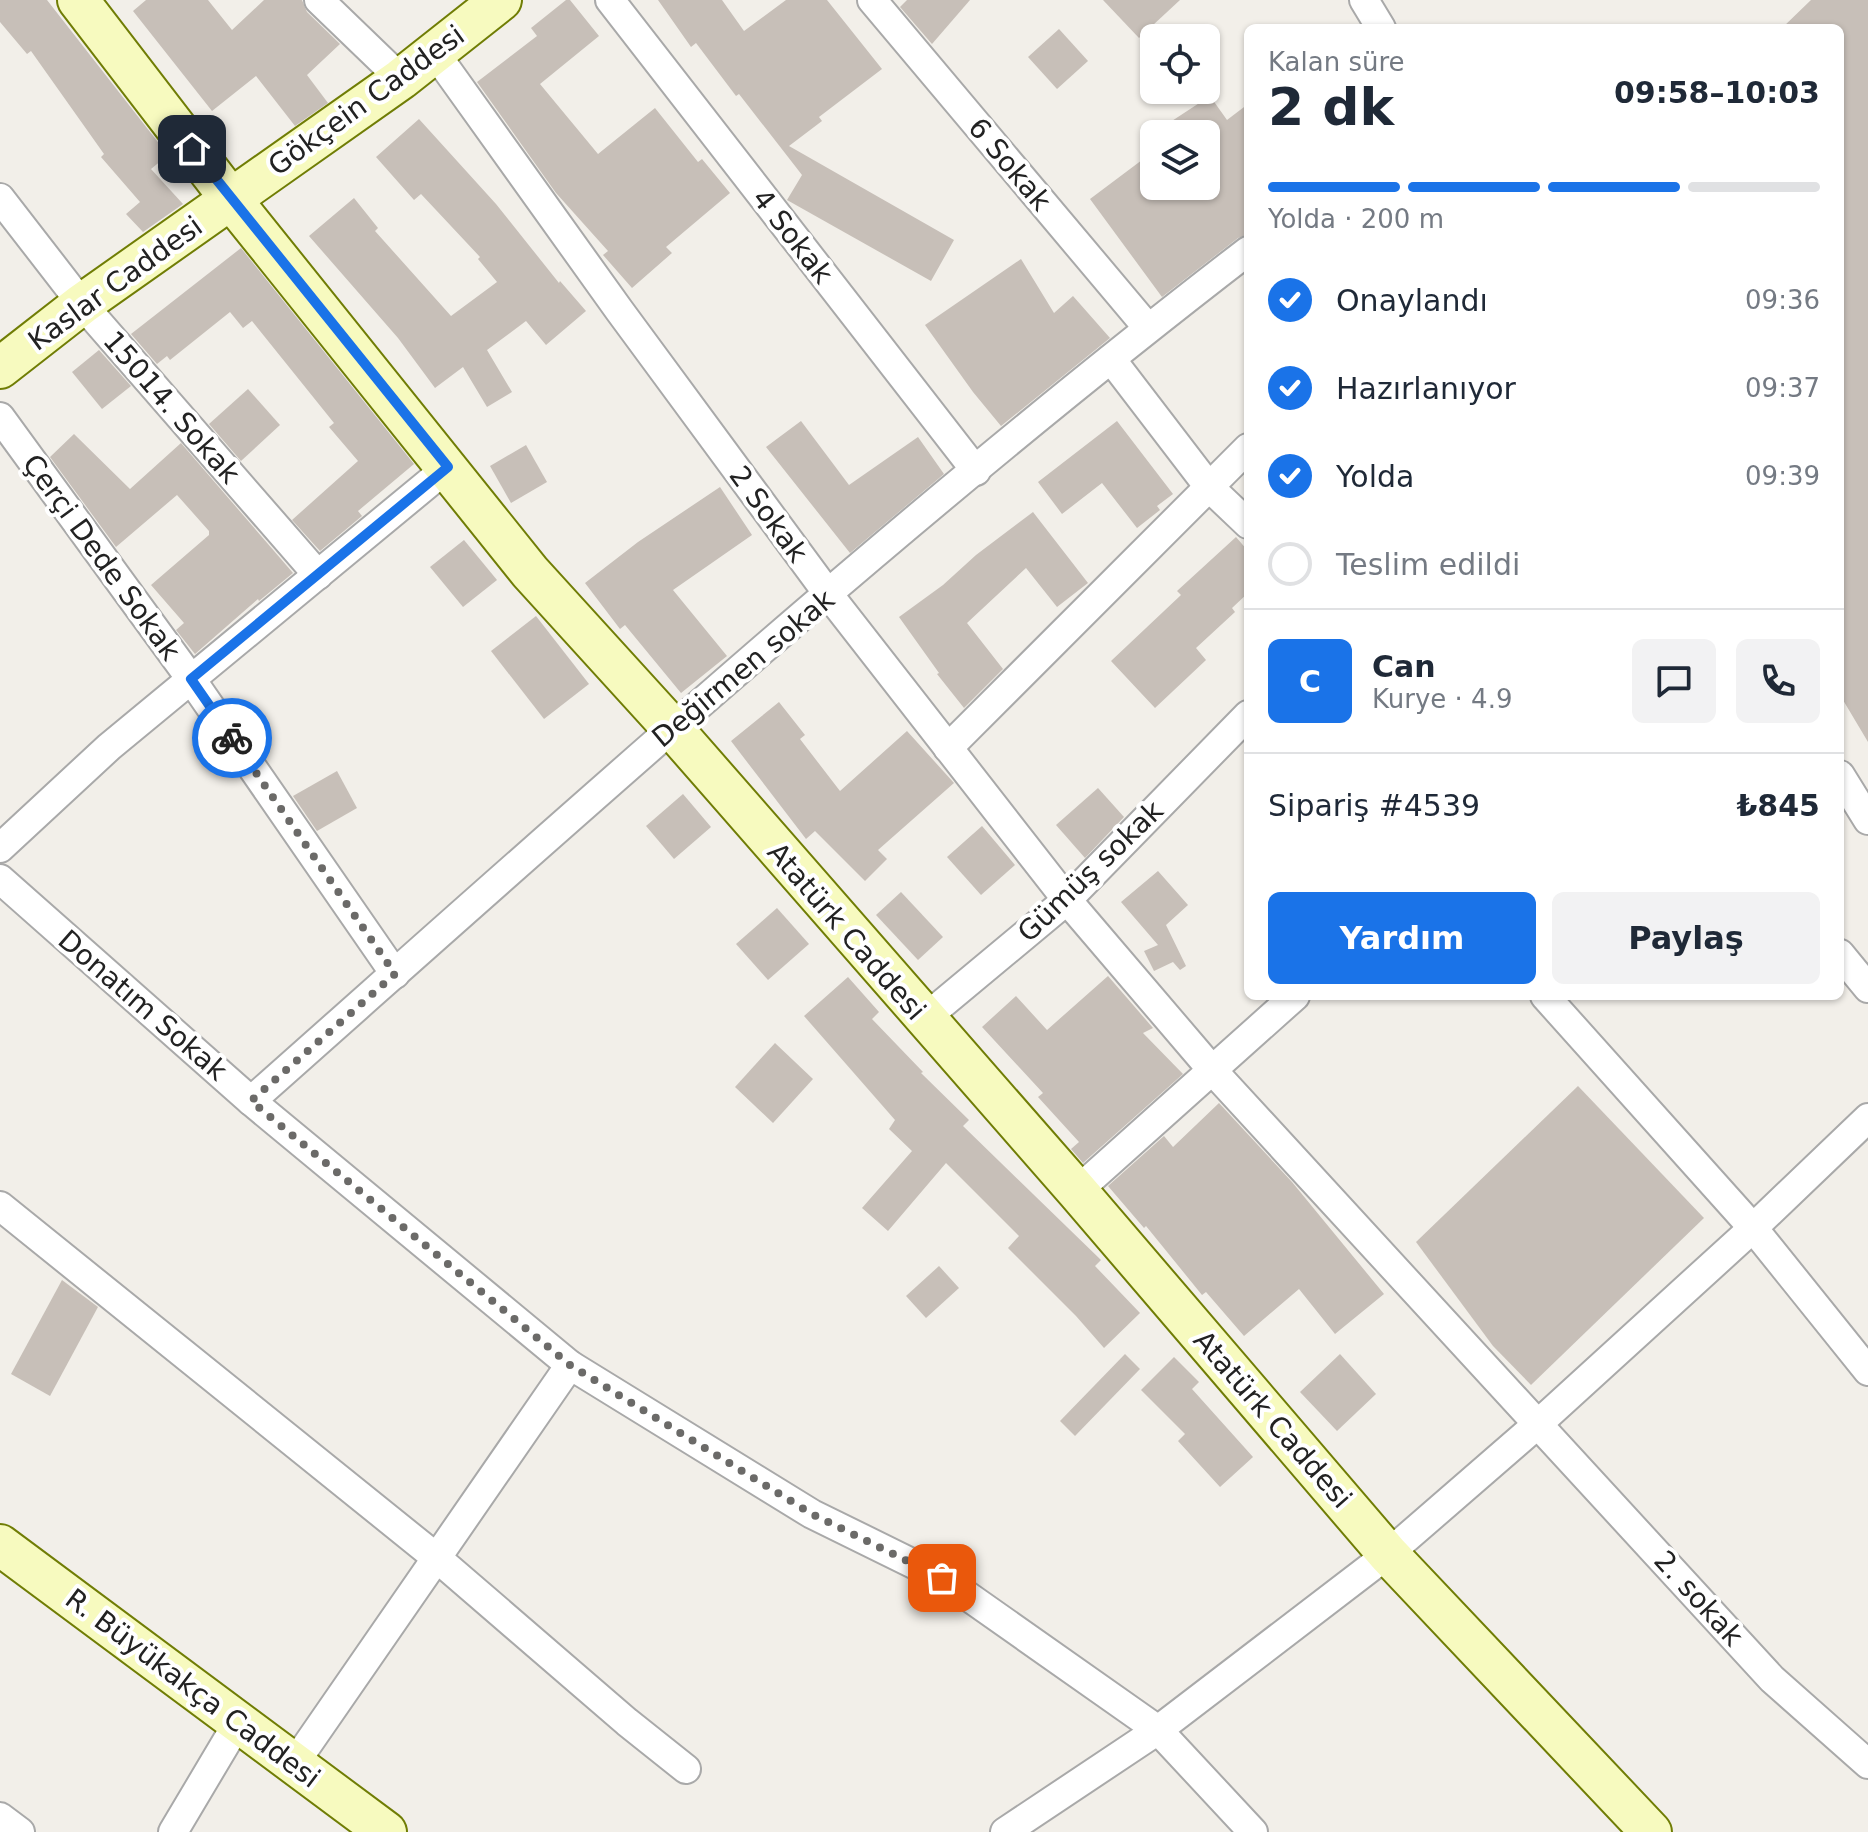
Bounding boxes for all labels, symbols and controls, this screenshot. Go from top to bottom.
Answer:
street label: Gökçein Caddesi [262,18,471,183]
map controls [1140,24,1220,200]
button: locate [1140,24,1220,104]
text: Kalan süre [1268,47,1405,77]
text: 09:58–10:03 [1614,75,1820,110]
text: 2 dk [1268,77,1394,137]
street label: 6 Sokak [961,111,1058,218]
pin [158,115,226,183]
button: layers [1140,120,1220,200]
icon: home [170,127,214,171]
street label: 4 Sokak [746,183,840,291]
text: Yolda · 200 m [1268,204,1444,234]
street label: Kaslar Caddesi [22,209,209,358]
icon: check [1268,278,1312,322]
text: Onaylandı [1336,283,1488,318]
text: 09:36 [1745,285,1820,315]
street label: 15014. Sokak [97,324,247,491]
icon: check [1268,366,1312,410]
text: Hazırlanıyor [1336,371,1516,406]
text: 09:37 [1745,373,1820,403]
street label: Çerçi Dede Sokak [16,448,188,667]
icon: check [1268,454,1312,498]
text: Yolda [1336,459,1414,494]
street label: 2 Sokak [723,460,815,569]
text: 09:39 [1745,461,1820,491]
text: Teslim edildi [1336,547,1520,582]
street label: Değirmen sokak [646,582,842,754]
button: chat [1632,639,1716,723]
button: phone [1736,639,1820,723]
text: Can [1372,649,1436,684]
text: C [1299,664,1321,699]
text: Kurye · 4.9 [1372,684,1512,714]
courier [192,698,272,778]
icon: bike [210,716,254,760]
text: Sipariş #4539 [1268,788,1480,823]
text: ₺845 [1737,788,1820,823]
street label: Gümüş sokak [1011,793,1170,949]
street label: Atatürk Caddesi [761,836,933,1027]
button: Yardım [1268,892,1536,984]
button: Paylaş [1552,892,1820,984]
street label: Donatım Sokak [52,923,234,1088]
street label: Atatürk Caddesi [1187,1324,1359,1515]
pin [908,1544,976,1612]
street label: 2. sokak [1647,1544,1750,1653]
icon: bag [920,1556,964,1600]
street label: R. Büyükakça Caddesi [59,1582,326,1795]

